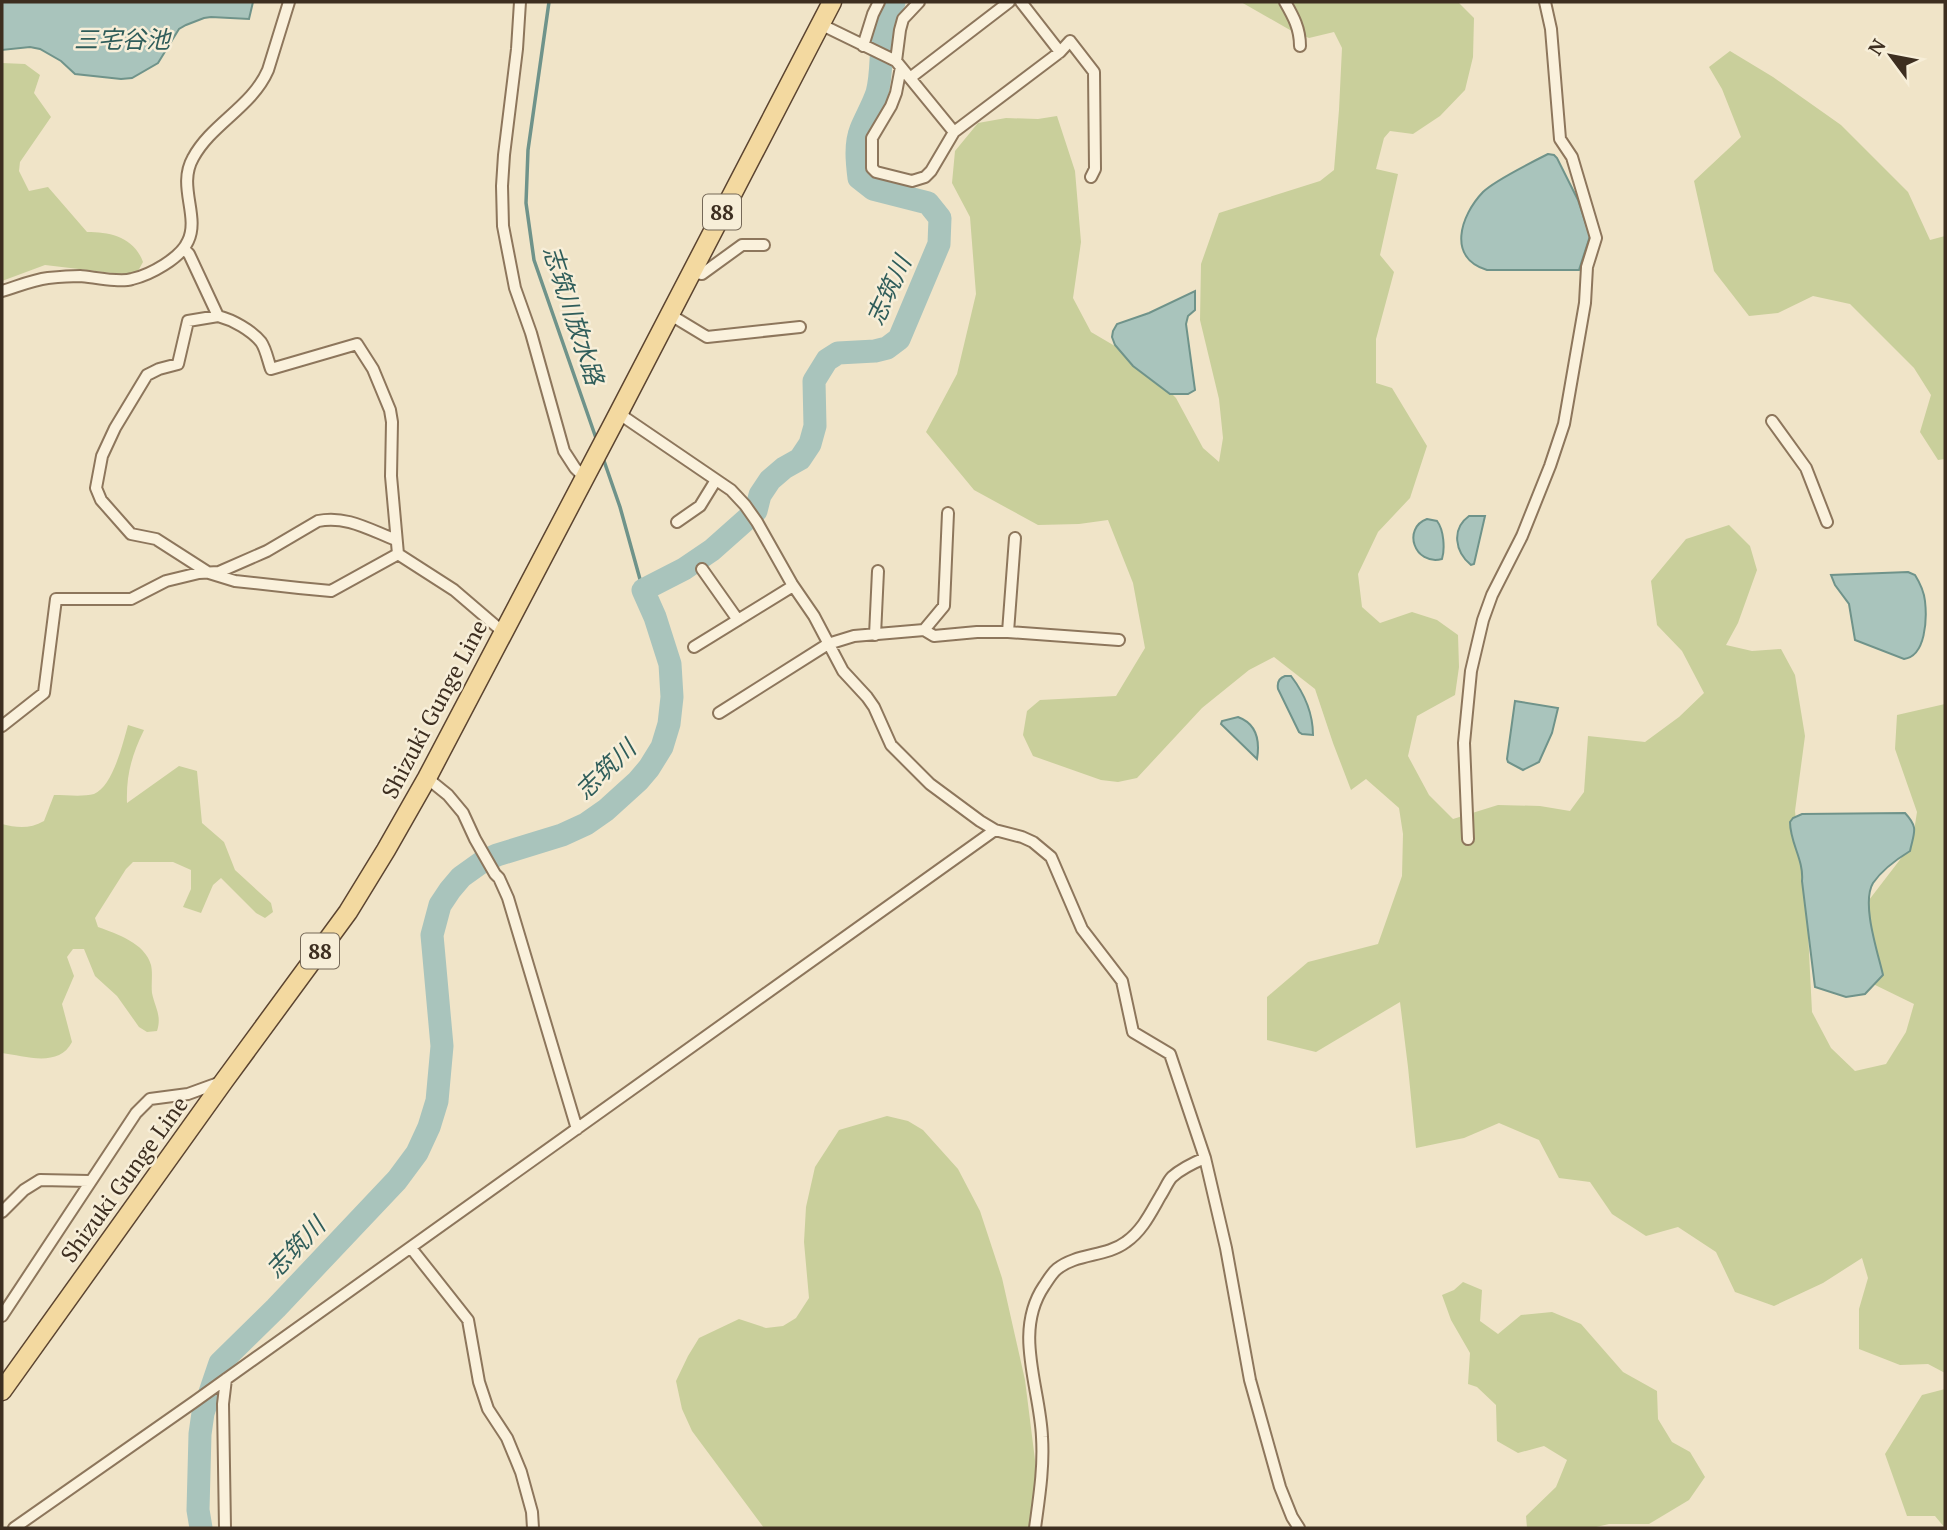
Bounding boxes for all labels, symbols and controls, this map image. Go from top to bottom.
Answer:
north arrow [1856,21,1926,91]
water label: 三宅谷池 [74,23,172,55]
text: N [1862,33,1891,59]
road number: 88 [703,194,741,230]
water label: 志筑川放水路 [537,242,612,390]
water label: 志筑川 [858,248,919,329]
street label: Shizuki Gunge Line [374,614,494,804]
water label: 志筑川 [568,730,644,806]
road number: 88 [301,934,339,968]
street label: Shizuki Gunge Line [53,1090,195,1268]
water label: 志筑川 [258,1208,334,1284]

